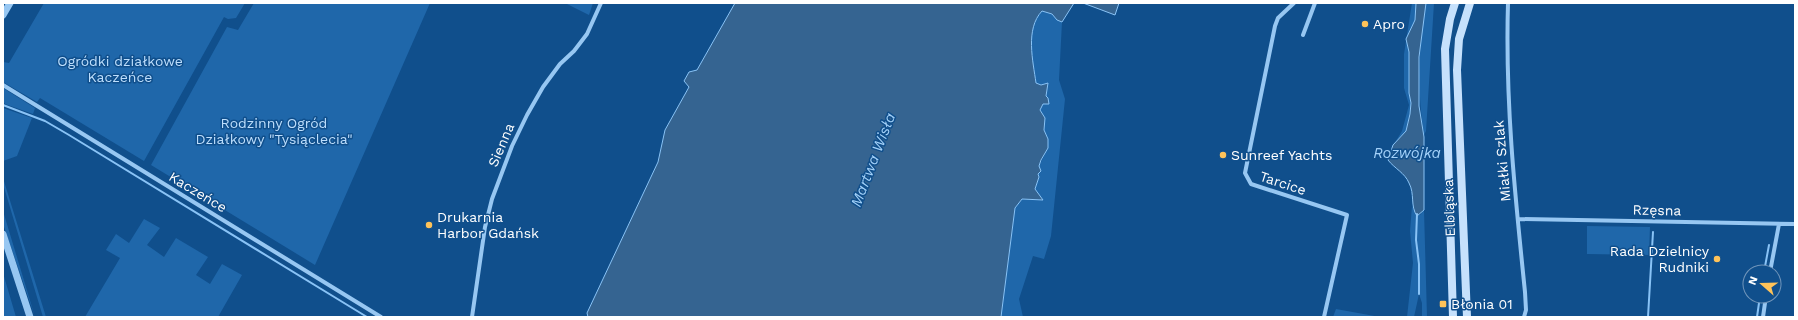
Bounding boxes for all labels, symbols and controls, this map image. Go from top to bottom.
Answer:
place label: Apro [1373,16,1405,32]
marker: Apro [1360,19,1370,29]
park label: Ogródki działkowe Kaczeńce [57,53,183,85]
water label: Martwa Wisła [847,110,899,210]
park label: Rodzinny Ogród Działkowy "Tysiąclecia" [195,115,353,147]
street label: Miałki Szlak [1490,120,1514,202]
street label: Sienna [485,121,517,169]
water label: Rozwójka [1373,144,1441,162]
place label: Sunreef Yachts [1231,147,1332,163]
marker: Sunreef Yachts [1218,150,1228,160]
street label: Kaczeńce [166,168,230,216]
street label: Tarcice [1258,168,1308,198]
street label: Elbląska [1440,179,1458,237]
street label: Rzęsna [1632,202,1682,218]
place label: Drukarnia Harbor Gdańsk [437,209,539,241]
marker: Drukarnia Harbor Gdańsk [424,220,434,230]
place label: Rada Dzielnicy Rudniki [1610,243,1710,275]
marker: Rada Dzielnicy Rudniki [1712,254,1722,264]
north arrow [1742,264,1782,304]
text: N [1746,275,1761,287]
place label: Błonia 01 [1451,296,1513,312]
marker: Błonia 01 [1438,299,1448,309]

